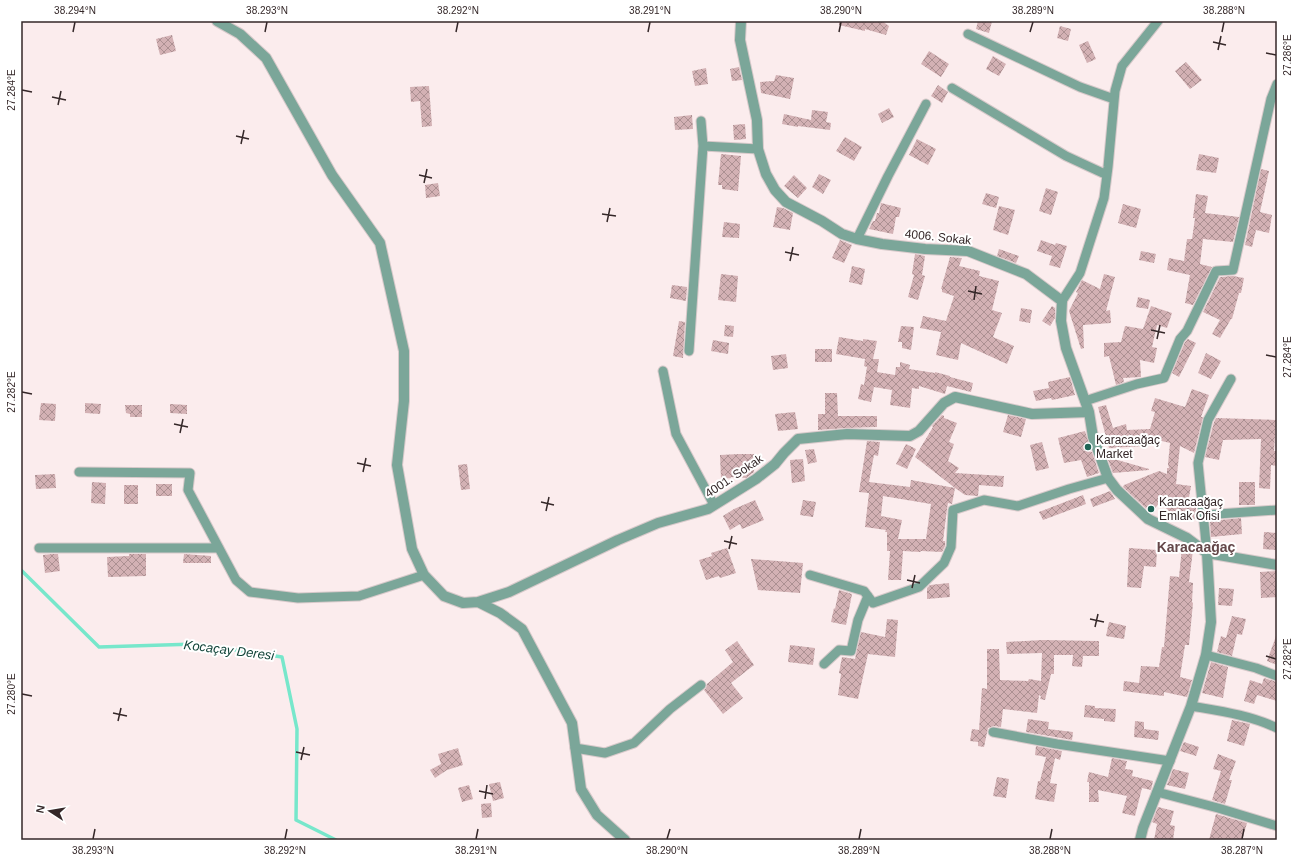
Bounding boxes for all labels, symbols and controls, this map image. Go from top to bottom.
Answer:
text: 38.294°N [54,5,96,16]
text: 38.293°N [246,5,288,16]
text: 38.292°N [437,5,479,16]
text: 38.291°N [629,5,671,16]
text: 38.290°N [820,5,862,16]
text: 38.289°N [1012,5,1054,16]
text: 38.288°N [1203,5,1245,16]
text: 27.286°E [1282,34,1293,76]
text: 27.284°E [6,69,17,111]
street label: 4006. Sokak [904,227,973,248]
text: 27.284°E [1282,336,1293,378]
text: 27.282°E [6,371,17,413]
place label: Karacaağaç Market [1096,433,1160,461]
marker: Karacaağaç Market [1083,442,1093,452]
street label: 4001. Sokak [702,451,766,500]
place label: Karacaağaç Emlak Ofisi [1159,495,1223,523]
marker: Karacaağaç Emlak Ofisi [1146,504,1156,514]
district label: Karacaağaç [1157,539,1236,555]
water label: Kocaçay Deresi [183,637,276,663]
text: 27.282°E [1282,638,1293,680]
text: 27.280°E [6,673,17,715]
north arrow [30,791,70,831]
text: N [34,804,47,814]
text: 38.293°N [72,845,114,856]
text: 38.292°N [264,845,306,856]
text: 38.291°N [455,845,497,856]
text: 38.290°N [646,845,688,856]
text: 38.289°N [838,845,880,856]
text: 38.288°N [1029,845,1071,856]
text: 38.287°N [1221,845,1263,856]

